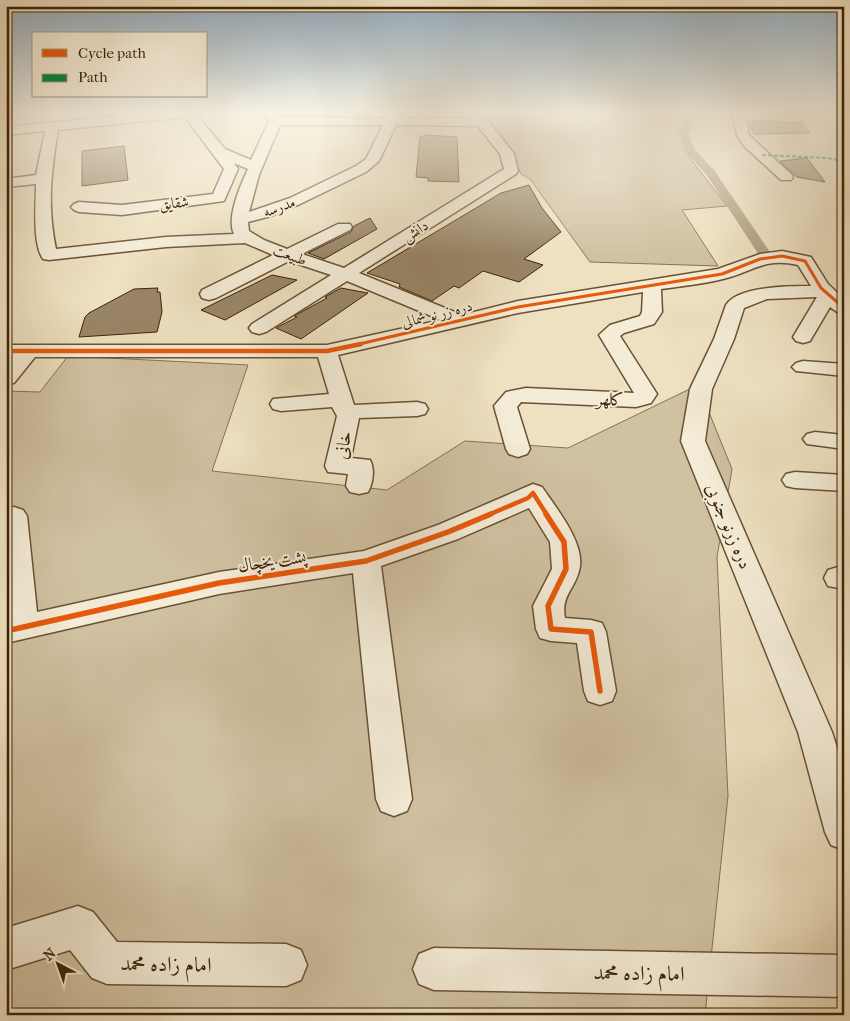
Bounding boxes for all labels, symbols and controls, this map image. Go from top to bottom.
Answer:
legend [32,32,208,98]
text: Cycle path [78,44,146,62]
text: Path [78,68,108,86]
street label: شقایق [158,192,190,214]
street label: مدرسه [260,193,298,221]
street label: دانش [398,216,432,247]
street label: طبیعت [271,241,309,269]
street label: دره زر نو شمالی [400,296,474,332]
street label: کلهر [594,388,624,412]
street label: خانی [331,429,356,461]
street label: دره زرنو جنوبی [699,480,756,573]
street label: پشت یخچال [237,546,309,578]
north arrow [32,938,82,988]
text: N [40,944,60,964]
street label: امام زاده محمد [120,951,212,983]
street label: امام زاده محمد [593,960,685,992]

